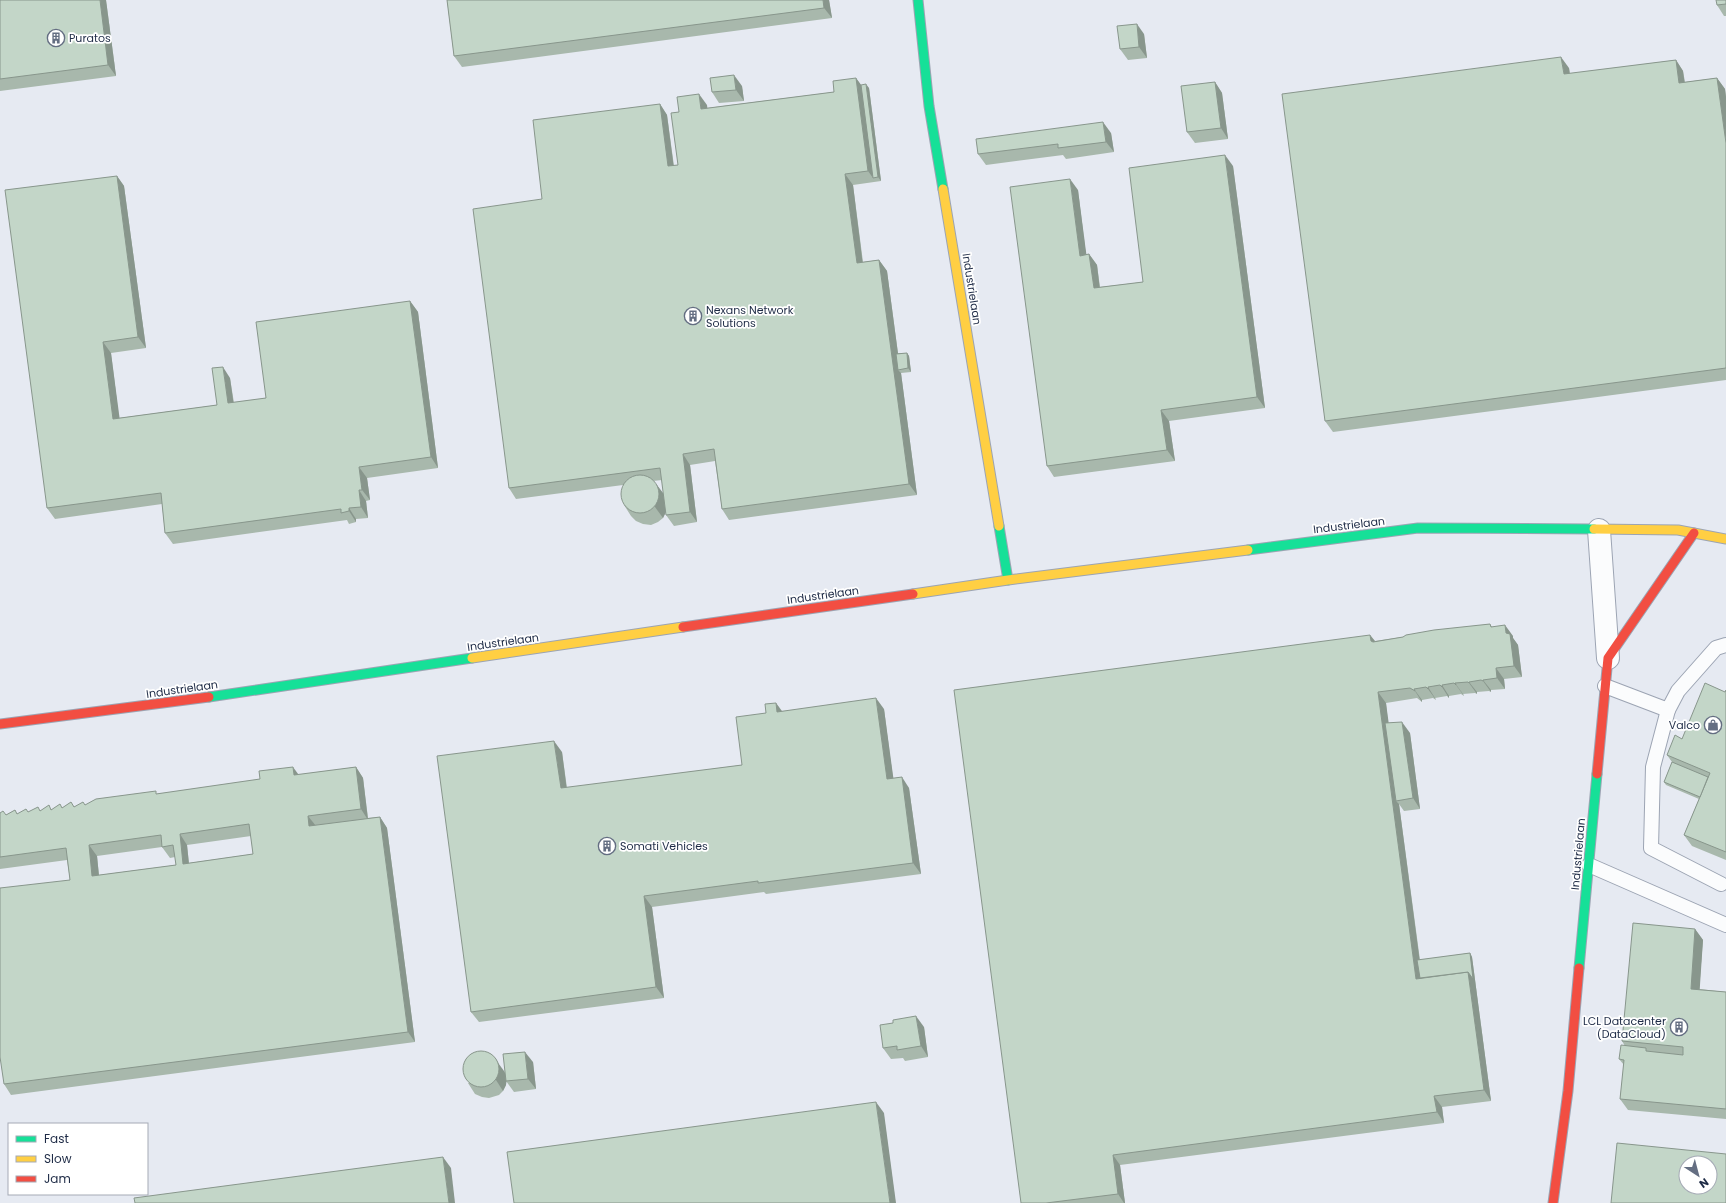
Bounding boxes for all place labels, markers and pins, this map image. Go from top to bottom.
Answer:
building icon: Puratos [46,28,66,48]
place label: Puratos [69,30,111,46]
place label: Nexans Network Solutions [706,302,794,331]
building icon: Nexans Network Solutions [683,306,703,326]
shop icon: Valco [1703,715,1723,735]
place label: Valco [1669,717,1700,733]
building icon: Somati Vehicles [597,836,617,856]
place label: Somati Vehicles [620,838,708,854]
place label: LCL Datacenter (DataCloud) [1583,1013,1666,1042]
building icon: LCL Datacenter (DataCloud) [1669,1017,1689,1037]

